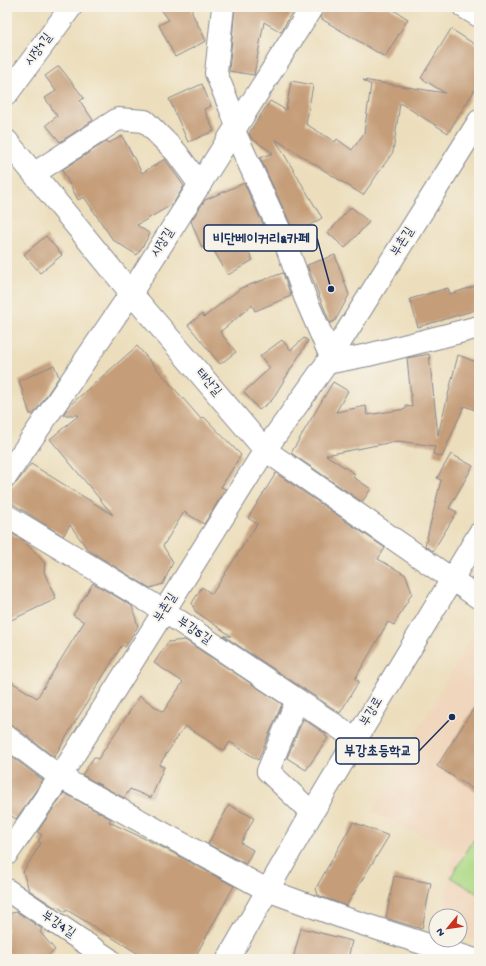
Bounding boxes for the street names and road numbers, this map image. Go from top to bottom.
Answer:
street label: 시장1길 [22,31,56,69]
street label: 부촌길 [388,225,418,259]
street label: 시장길 [148,226,178,260]
street label: 태산길 [192,366,224,400]
street label: 부촌길 [151,591,181,625]
street label: 부강5길 [174,614,214,648]
street label: 부강로 [357,695,387,729]
street label: 부강4길 [38,908,78,942]

